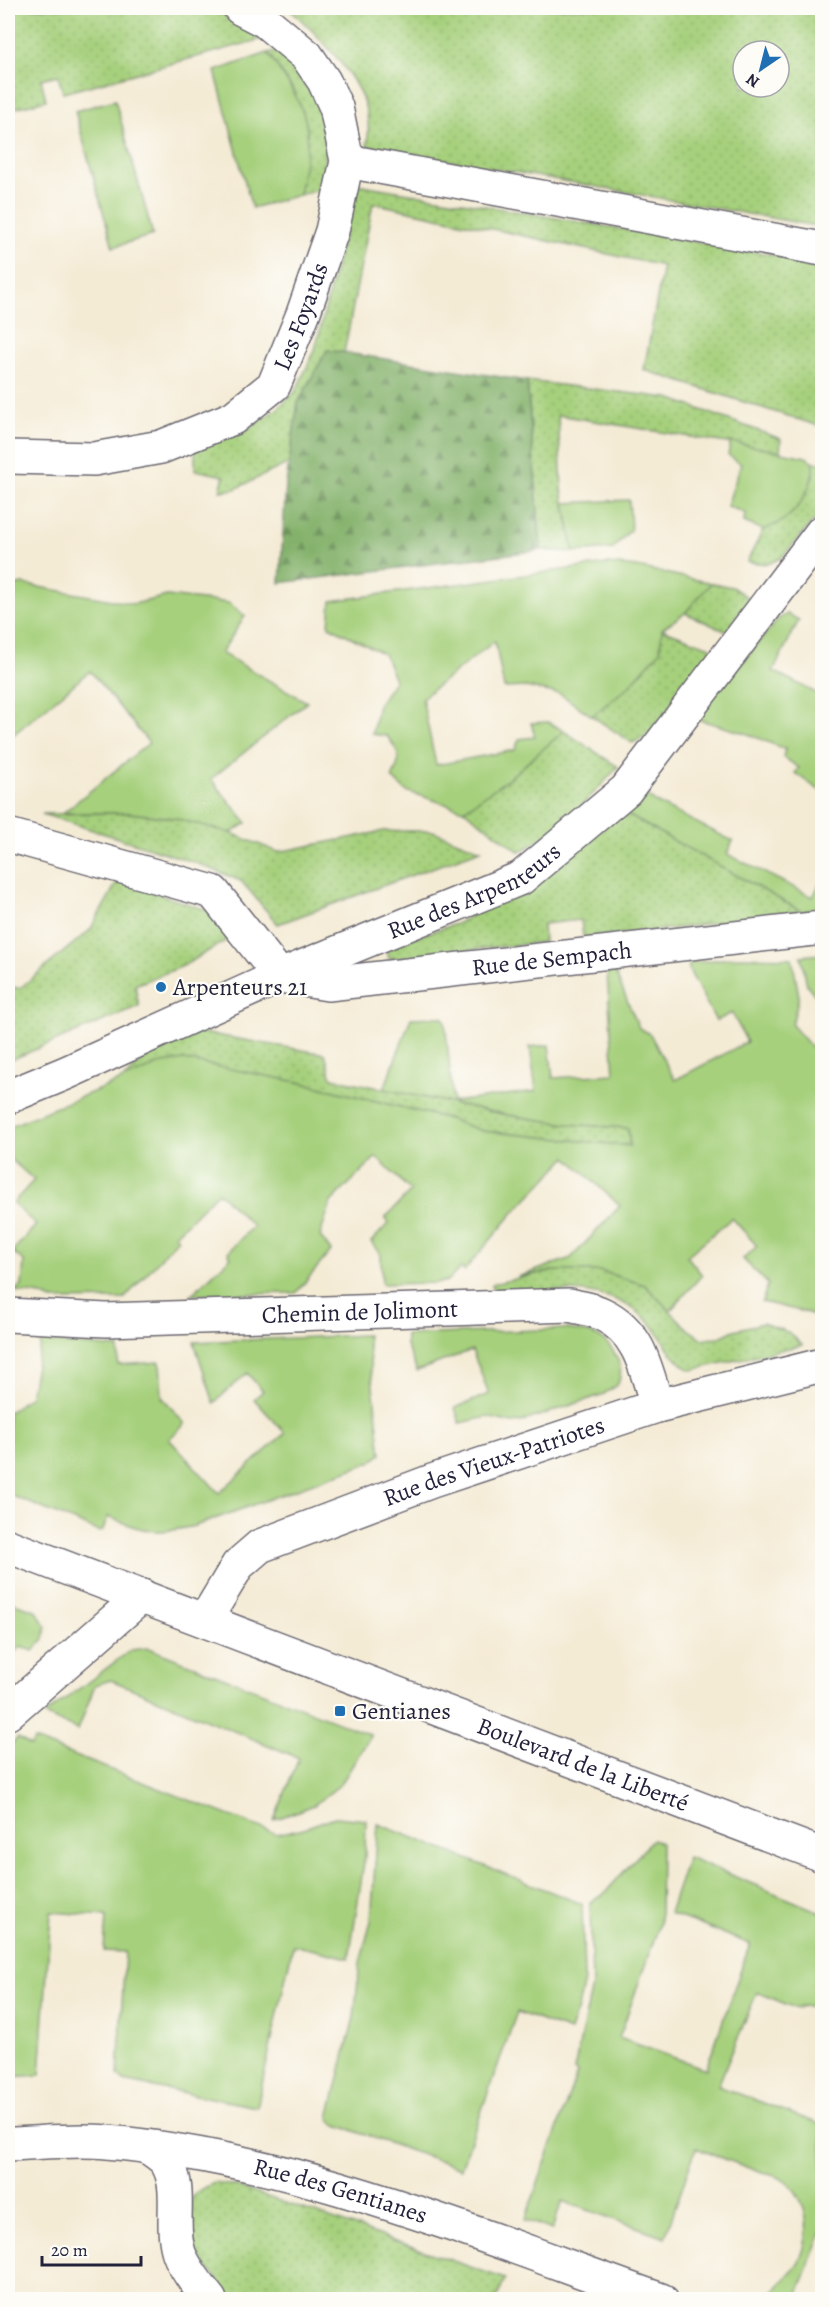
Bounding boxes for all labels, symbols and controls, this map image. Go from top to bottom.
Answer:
north arrow [731,39,791,99]
text: N [742,68,764,93]
street label: Les Foyards [266,258,336,375]
street label: Rue des Arpenteurs [382,835,568,947]
street label: Rue de Sempach [470,934,634,984]
place label: Arpenteurs 21 [172,971,307,1003]
marker: Arpenteurs 21 [154,980,168,994]
street label: Chemin de Jolimont [261,1293,458,1331]
street label: Rue des Vieux-Patriotes [379,1409,609,1514]
place label: Gentianes [352,1695,451,1727]
marker: Gentianes [333,1704,347,1718]
street label: Boulevard de la Liberté [473,1710,693,1819]
street label: Rue des Gentianes [250,2150,431,2231]
scale bar [42,2229,141,2267]
text: 20 m [51,2238,88,2262]

